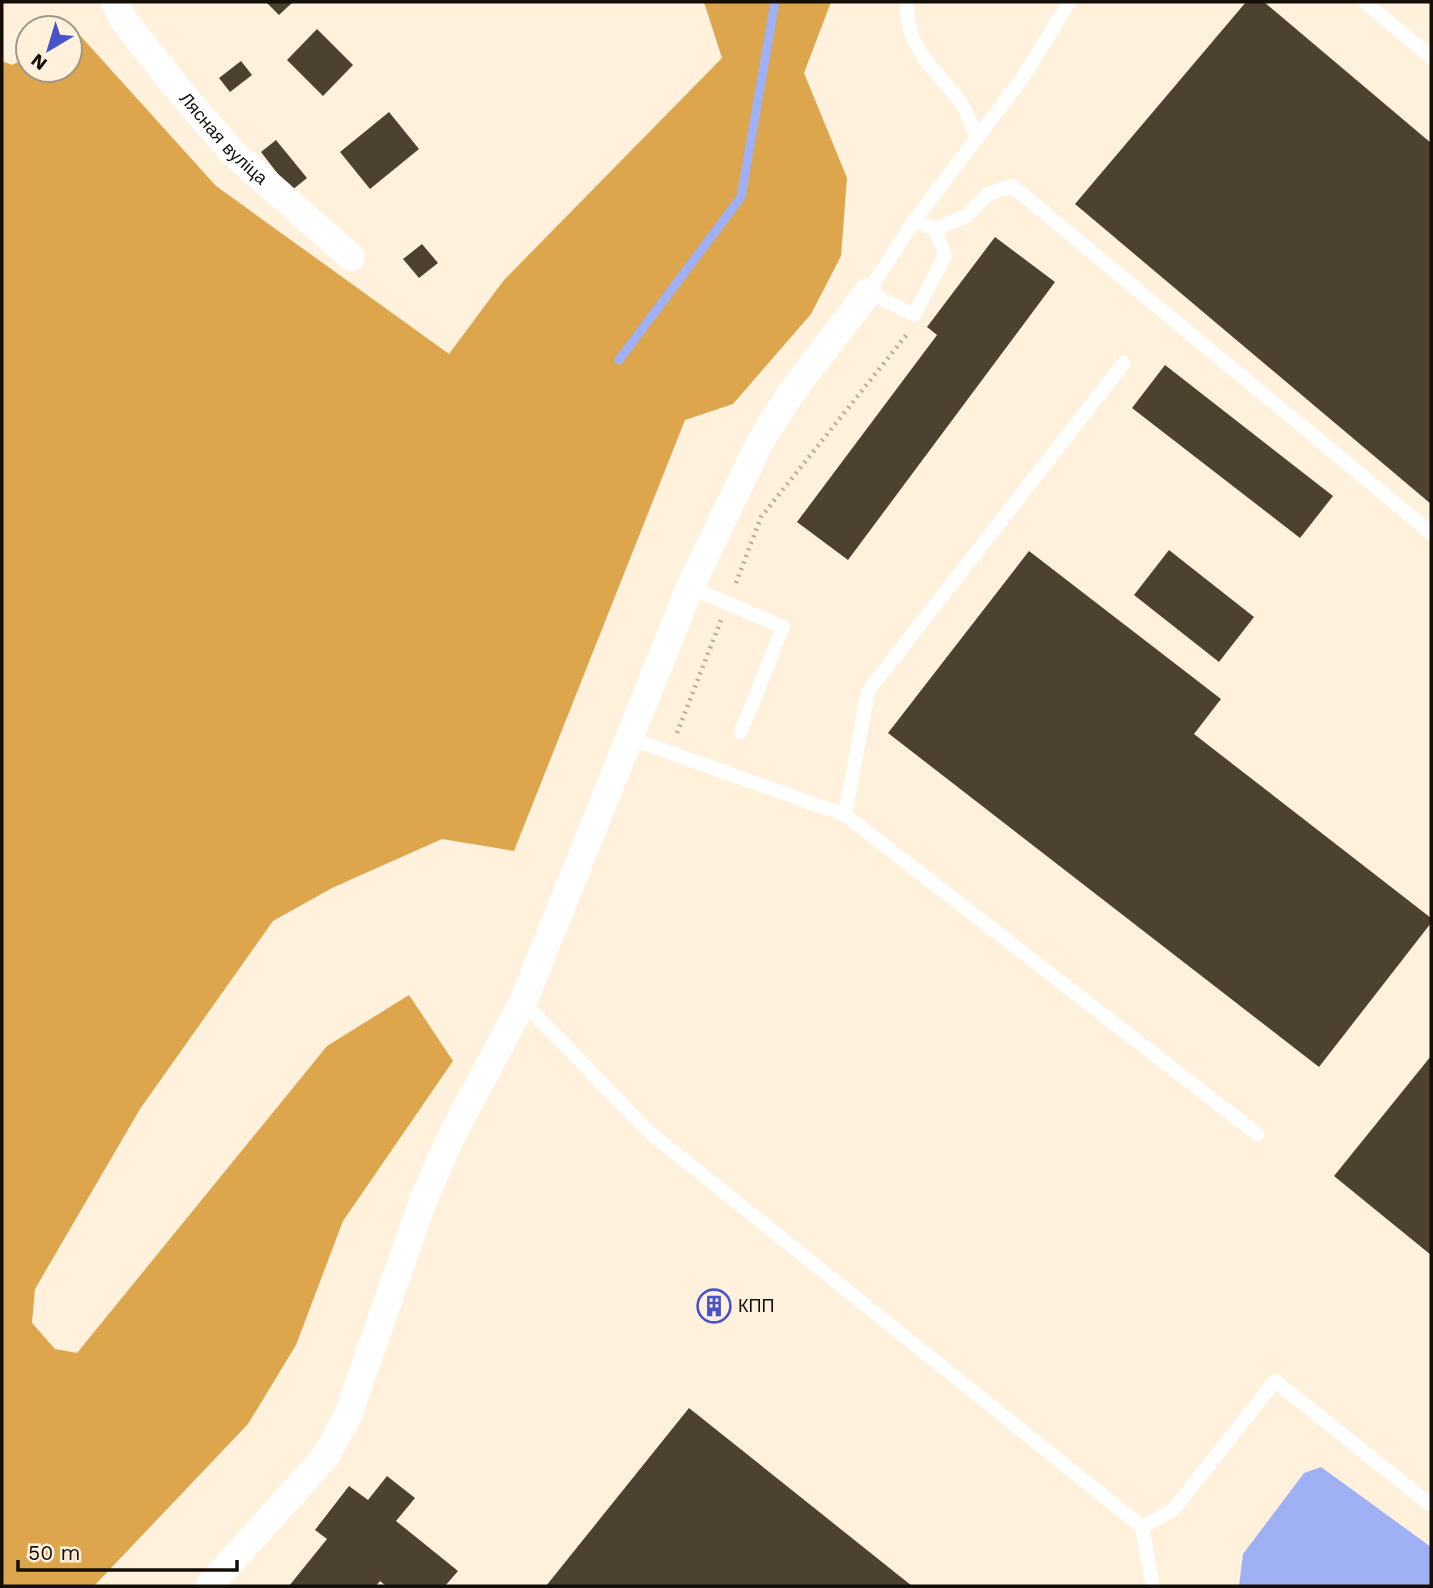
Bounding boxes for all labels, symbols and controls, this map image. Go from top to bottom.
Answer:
north arrow [14,14,84,84]
text: N [26,49,51,75]
street label: Лясная вуліца [175,88,273,189]
building icon: КПП [695,1287,733,1325]
place label: КПП [738,1295,774,1316]
scale bar [18,1528,236,1572]
text: 50 m [28,1540,80,1565]

